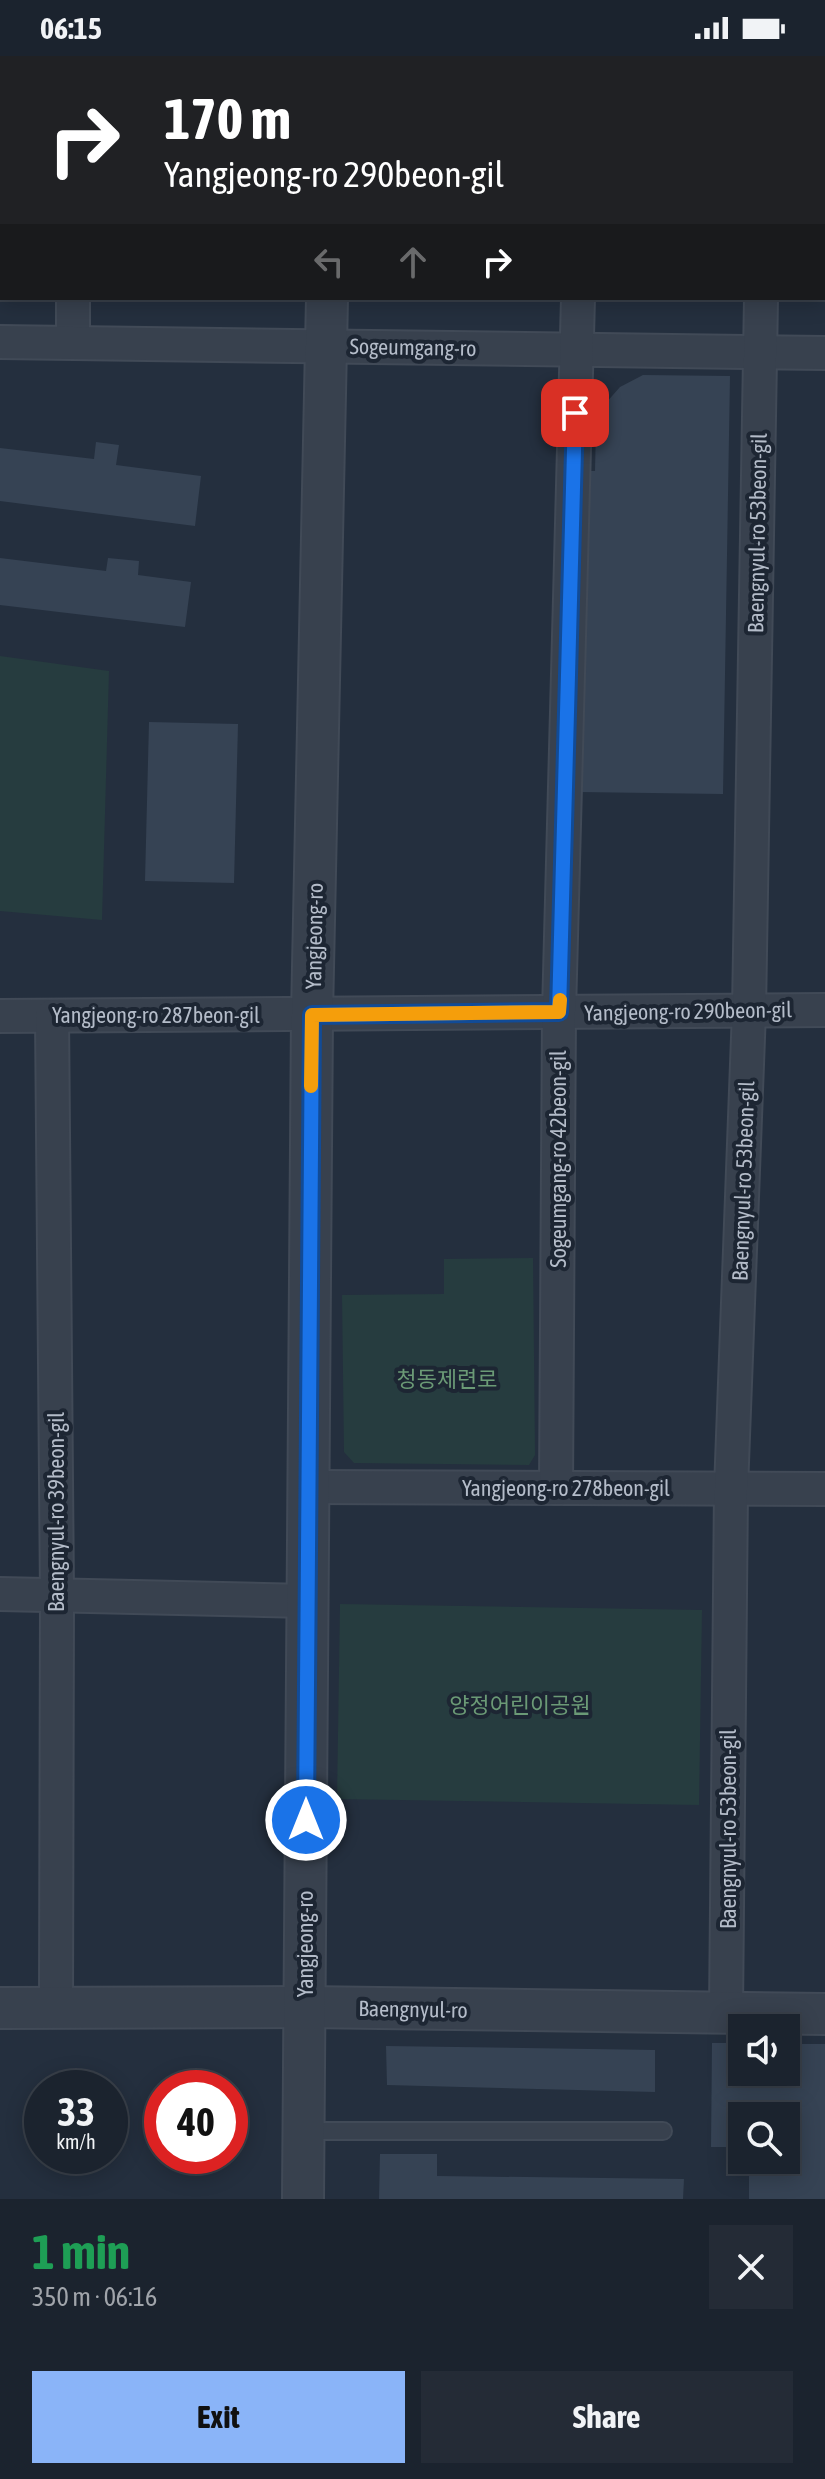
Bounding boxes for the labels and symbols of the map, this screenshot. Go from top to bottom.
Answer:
street label: Sogeumgang-ro [349,333,477,361]
pin [541,379,609,447]
street label: Baengnyul-ro 53beon-gil [742,433,772,633]
street label: Yangjeong-ro [300,882,328,990]
street label: Yangjeong-ro 290beon-gil [584,996,792,1026]
street label: Yangjeong-ro 287beon-gil [52,1002,260,1028]
street label: Sogeumgang-ro 42beon-gil [545,1050,571,1268]
street label: Baengnyul-ro 53beon-gil [727,1080,759,1281]
park label: 청동제련로 [396,1366,498,1392]
street label: Baengnyul-ro 39beon-gil [43,1412,69,1612]
street label: Yangjeong-ro 278beon-gil [462,1475,670,1501]
park label: 양정어린이공원 [449,1692,591,1718]
street label: Baengnyul-ro 53beon-gil [715,1729,741,1929]
position arrow [264,1778,348,1862]
street label: Yangjeong-ro [292,1891,318,1997]
street label: Baengnyul-ro [358,1995,468,2023]
speed limit sign: 40 [144,2070,248,2174]

